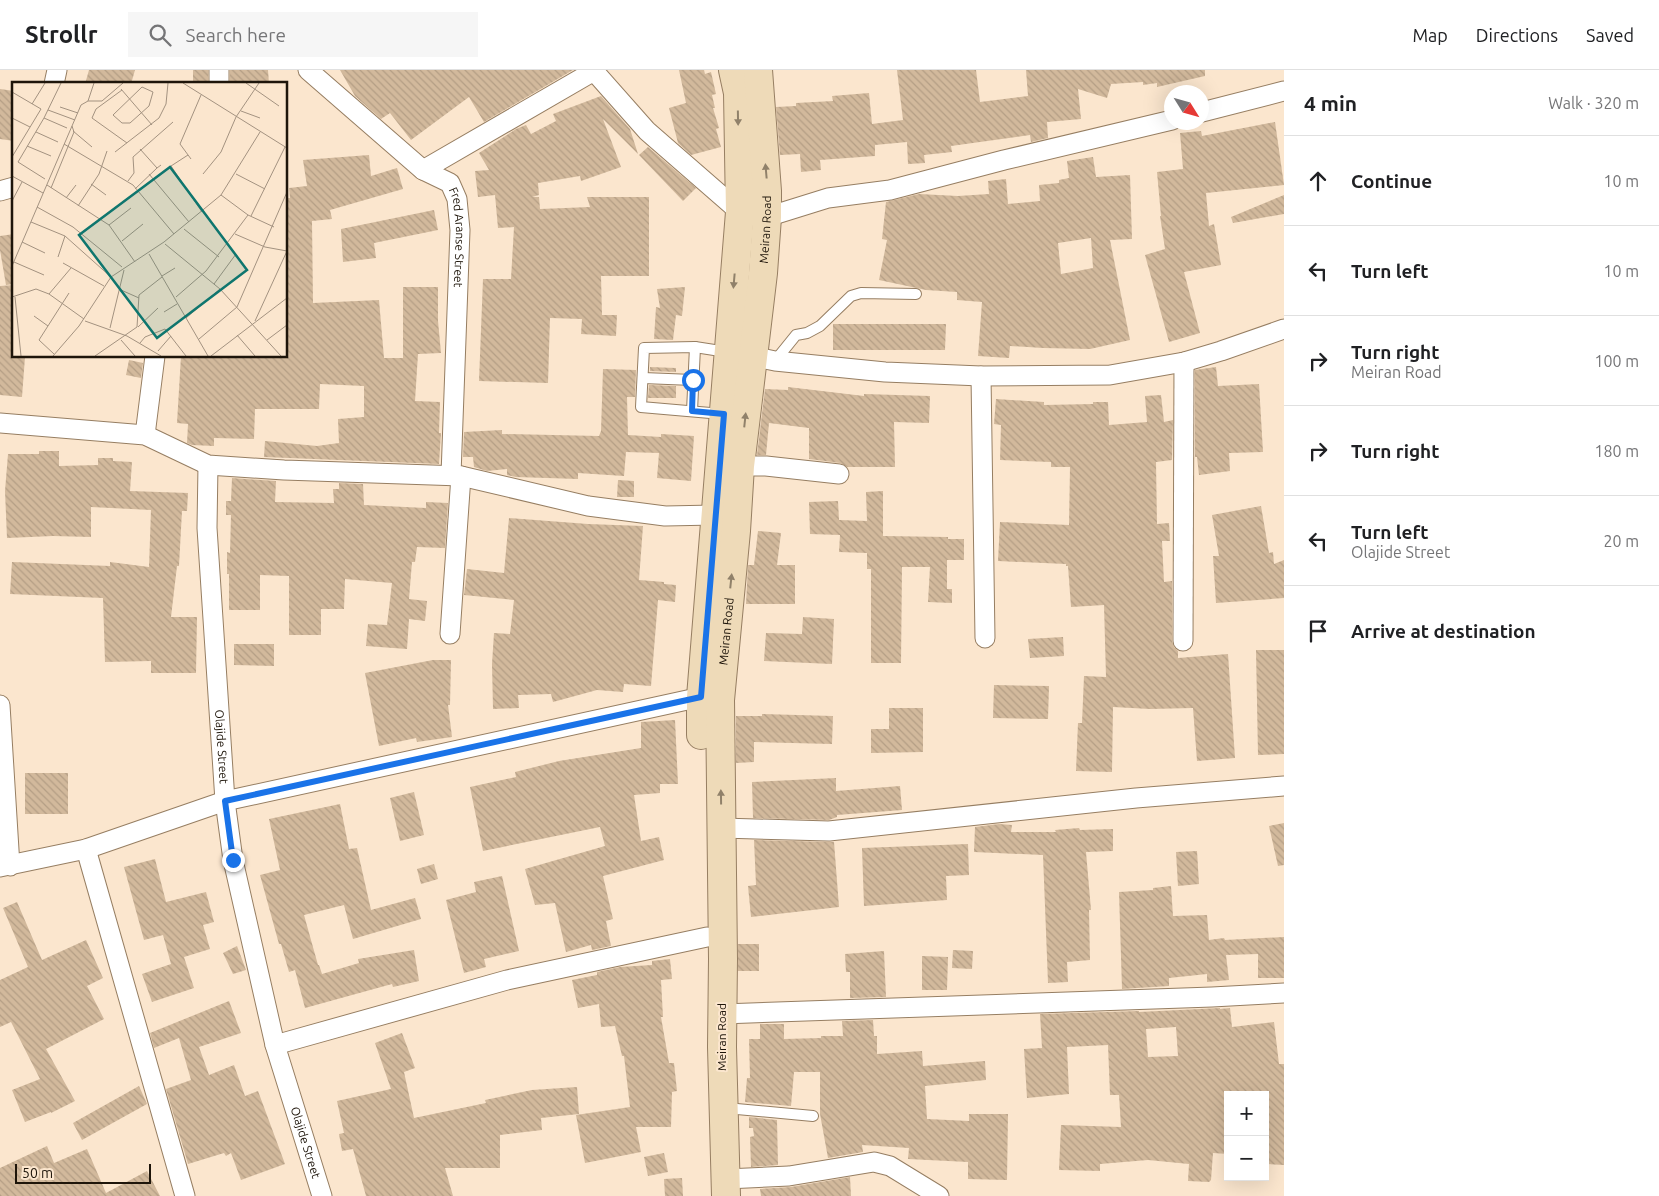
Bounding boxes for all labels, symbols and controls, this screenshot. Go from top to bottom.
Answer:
search box [128,12,478,57]
text: Strollr [25,21,98,48]
icon: search [146,21,174,49]
text: Search here [186,24,286,46]
text: Map [1412,25,1448,45]
text: Directions [1476,25,1558,45]
text: Saved [1586,25,1634,45]
inset map [12,82,288,358]
north arrow [1164,85,1209,130]
text: 4 min [1304,91,1357,115]
text: Walk · 320 m [1548,94,1639,112]
one-way arrow [735,111,743,127]
one-way arrow [761,163,769,179]
icon: ahead [1304,167,1332,195]
text: Continue [1351,170,1432,192]
text: 10 m [1603,172,1639,190]
street label: Fred Aranse Street [447,185,467,288]
street label: Meiran Road [757,195,773,264]
icon: left [1304,257,1332,285]
text: Turn left [1351,260,1429,282]
text: 10 m [1603,262,1639,280]
one-way arrow [730,273,738,289]
text: Turn right [1351,341,1439,363]
icon: right [1304,347,1332,375]
text: 100 m [1594,352,1639,370]
text: Meiran Road [1351,363,1442,381]
route start [682,369,705,392]
one-way arrow [741,411,749,427]
icon: right [1304,437,1332,465]
text: Turn right [1351,440,1439,462]
text: 180 m [1594,442,1639,460]
text: Turn left [1351,521,1429,543]
icon: left [1304,527,1332,555]
text: 20 m [1603,532,1639,550]
text: Olajide Street [1351,543,1450,561]
one-way arrow [727,573,735,589]
street label: Meiran Road [716,597,736,666]
icon: arrive [1304,617,1332,645]
text: Arrive at destination [1351,620,1536,642]
street label: Olajide Street [213,709,231,784]
one-way arrow [717,789,725,805]
route end [222,849,245,872]
street label: Meiran Road [715,1003,728,1071]
map controls [1224,1091,1269,1181]
button: + [1224,1091,1269,1136]
street label: Olajide Street [289,1105,323,1180]
button: − [1224,1136,1269,1181]
scale bar [15,1161,151,1184]
text: 50 m [22,1165,53,1181]

